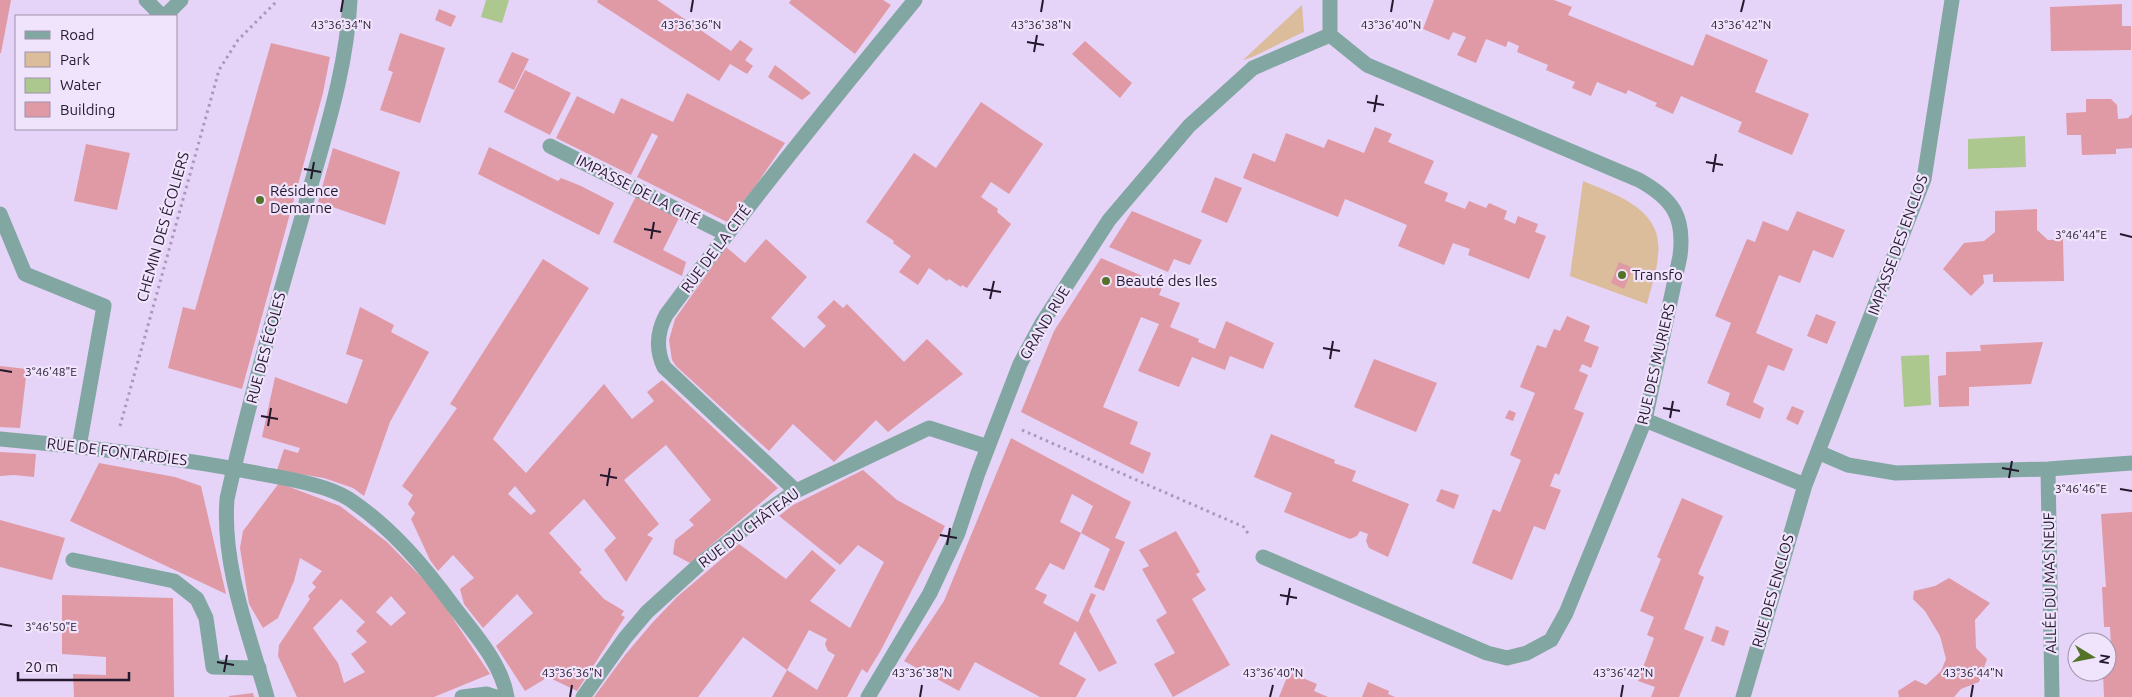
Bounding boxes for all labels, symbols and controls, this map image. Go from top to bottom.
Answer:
legend [15,15,178,130]
text: 43°36'34"N [311,18,371,31]
text: 43°36'36"N [661,18,721,31]
text: 43°36'38"N [1011,18,1071,31]
text: 43°36'40"N [1361,18,1421,31]
text: 43°36'42"N [1711,18,1771,31]
text: Road [60,26,95,43]
text: Park [60,51,90,68]
text: Water [60,76,101,93]
text: Building [60,101,115,118]
street label: CHEMIN DES ÉCOLIERS [133,150,192,304]
street label: IMPASSE DE LA CITÉ [574,151,703,228]
street label: IMPASSE DES ENCLOS [1864,172,1931,317]
place label: Résidence Demarne [270,182,339,216]
marker: Résidence Demarne [254,194,266,206]
street label: RUE DE LA CITÉ [677,202,754,296]
text: 3°46'44"E [2055,228,2107,241]
place label: Transfo [1632,266,1683,283]
marker: Transfo [1616,269,1628,281]
place label: Beauté des Iles [1116,272,1217,289]
marker: Beauté des Iles [1100,275,1112,287]
street label: GRAND RUE [1016,283,1073,362]
street label: RUE DES ÉCOLES [242,290,289,405]
street label: RUE DES MURIERS [1633,302,1678,426]
text: 3°46'48"E [25,365,77,378]
street label: RUE DE FONTARDIES [46,434,188,469]
text: 3°46'46"E [2055,482,2107,495]
street label: RUE DU CHÂTEAU [695,484,802,571]
street label: ALLÉE DU MAS NEUF [2040,512,2059,654]
street label: RUE DES ENCLOS [1748,532,1797,649]
text: 3°46'50"E [25,620,77,633]
north arrow [2067,632,2117,682]
scale bar [18,650,129,682]
text: N [2096,653,2114,666]
text: 20 m [25,658,58,675]
text: 43°36'36"N [542,666,602,679]
text: 43°36'38"N [892,666,952,679]
text: 43°36'40"N [1243,666,1303,679]
text: 43°36'42"N [1593,666,1653,679]
text: 43°36'44"N [1943,666,2003,679]

